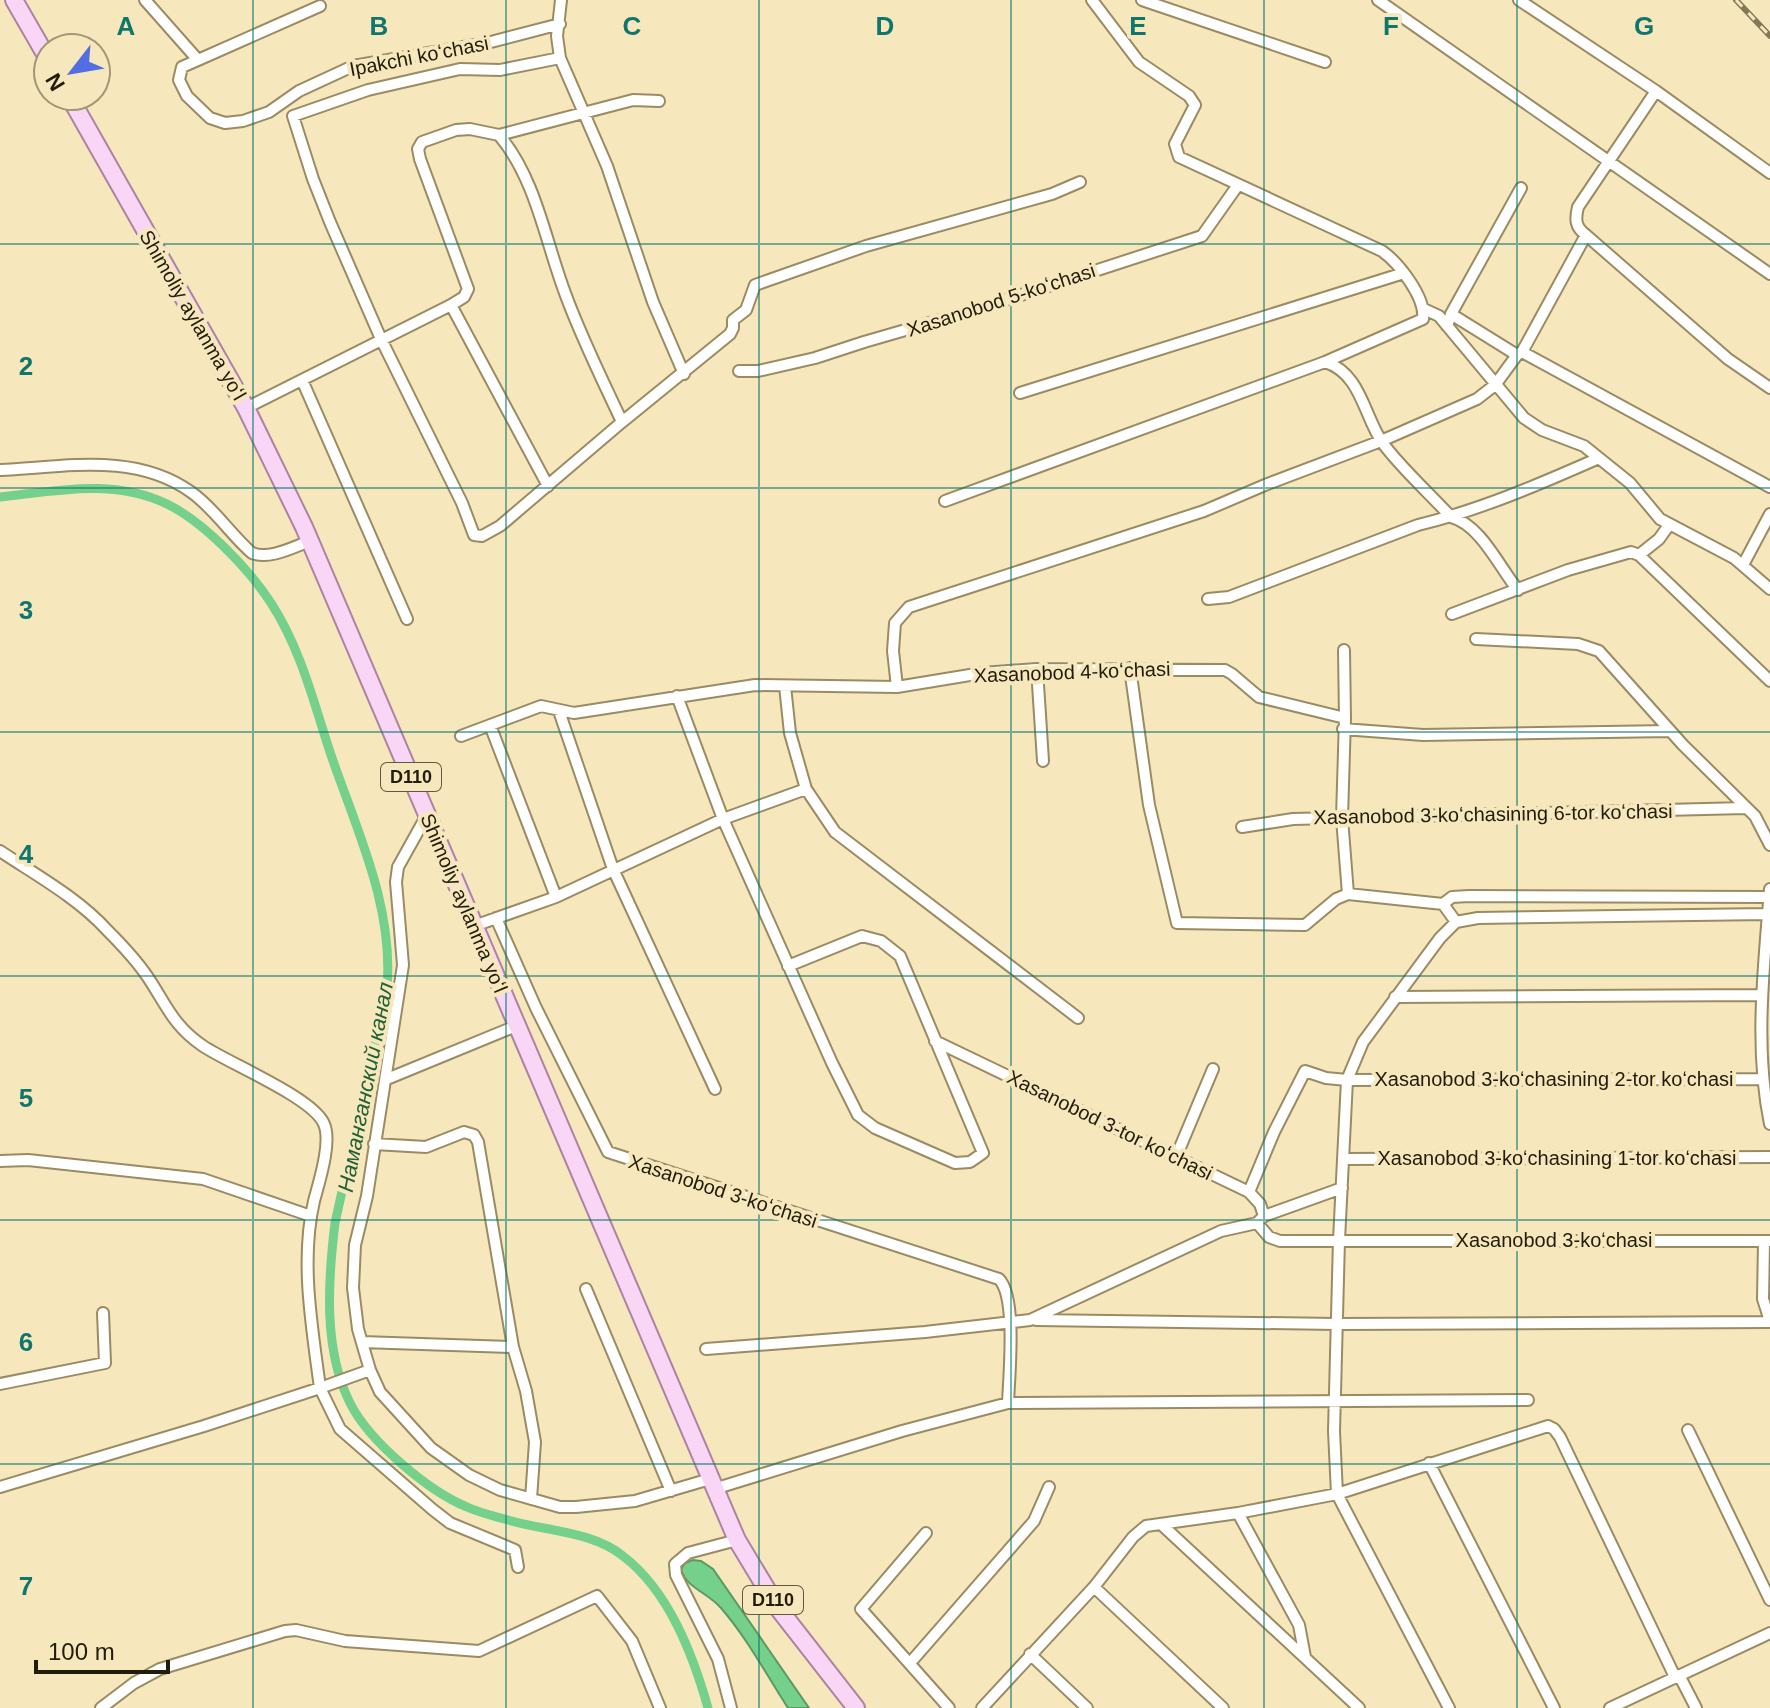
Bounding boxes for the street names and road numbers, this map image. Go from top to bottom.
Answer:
street label: Ipakchi koʻchasi [348,32,490,80]
street label: Shimoliy aylanma yoʻl [135,226,251,404]
street label: Xasanobod 5-koʻchasi [904,259,1098,341]
street label: Xasanobod 4-koʻchasi [973,658,1171,686]
road number: D110 [381,763,441,791]
street label: Xasanobod 3-koʻchasining 6-tor koʻchasi [1313,800,1673,828]
street label: Shimoliy aylanma yoʻl [416,810,512,996]
street label: Xasanobod 3-tor koʻchasi [1004,1066,1216,1184]
street label: Xasanobod 3-koʻchasining 2-tor koʻchasi [1374,1068,1734,1090]
street label: Xasanobod 3-koʻchasining 1-tor koʻchasi [1377,1147,1737,1169]
street label: Xasanobod 3-koʻchasi [626,1150,820,1232]
street label: Xasanobod 3-koʻchasi [1456,1229,1652,1251]
road number: D110 [743,1586,803,1614]

